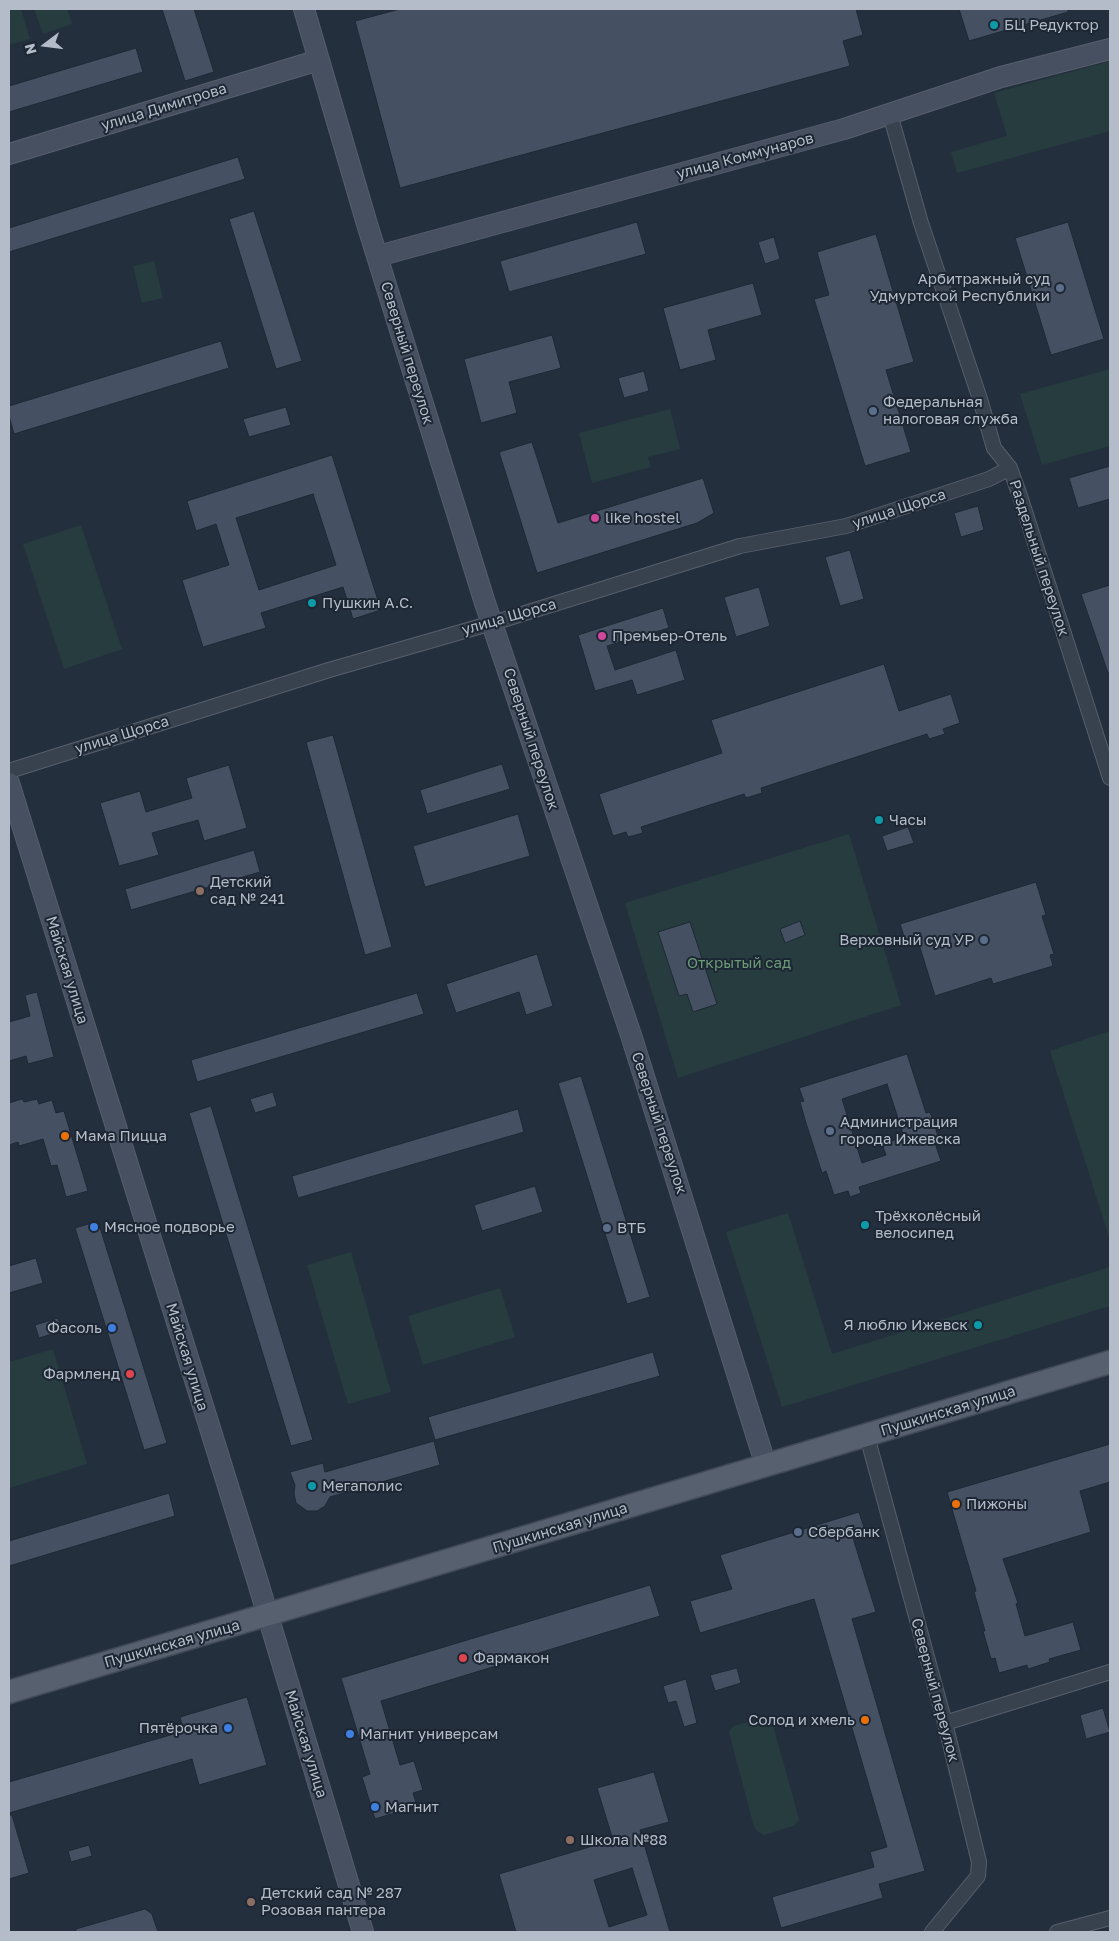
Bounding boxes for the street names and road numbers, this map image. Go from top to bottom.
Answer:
street label: улица Димитрова [99,79,229,135]
street label: улица Коммунаров [674,129,816,183]
street label: Северный переулок [377,280,437,426]
street label: Раздельный переулок [1005,478,1073,638]
street label: улица Щорса [850,485,948,533]
street label: улица Щорса [460,595,558,639]
street label: Северный переулок [500,666,562,812]
street label: улица Щорса [73,712,171,758]
street label: Майская улица [42,914,92,1026]
street label: Северный переулок [628,1050,690,1196]
street label: Майская улица [162,1301,212,1413]
street label: Пушкинская улица [878,1382,1018,1440]
street label: Пушкинская улица [490,1499,630,1557]
street label: Пушкинская улица [102,1616,242,1672]
street label: Северный переулок [907,1616,963,1764]
street label: Майская улица [281,1688,331,1800]

